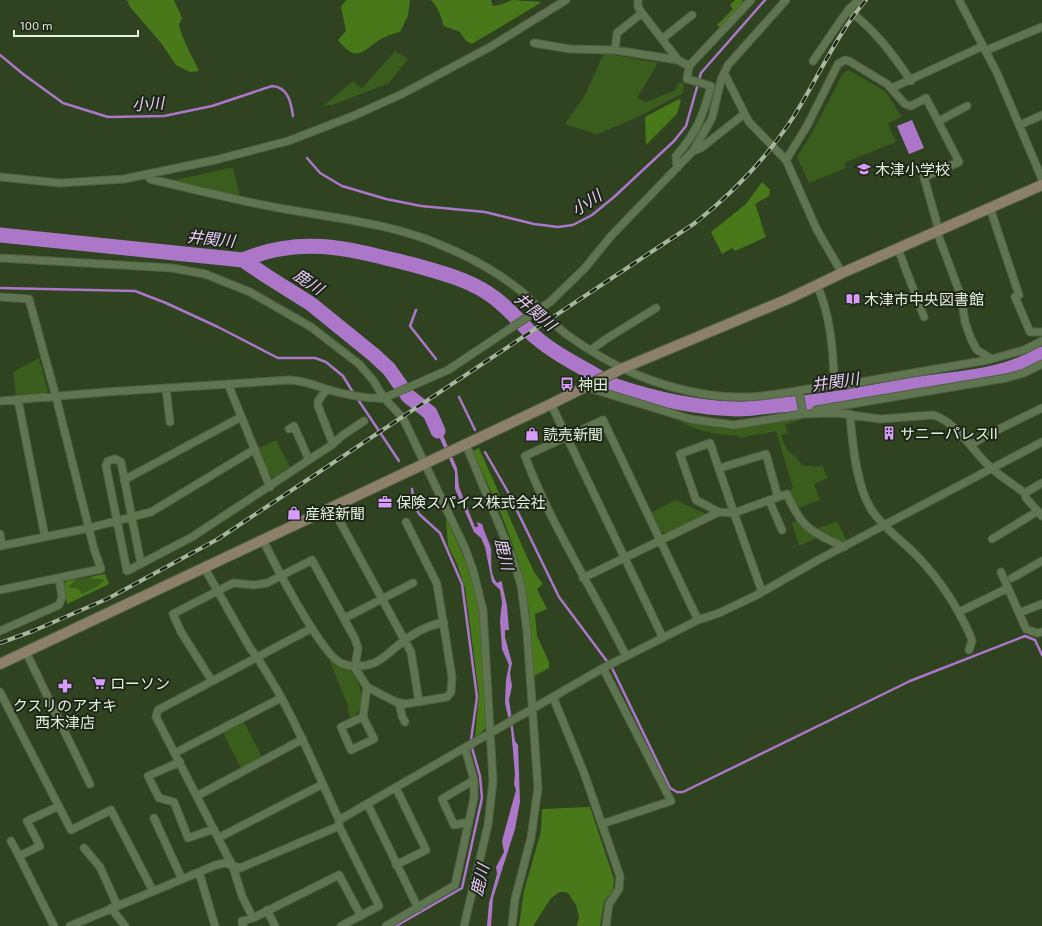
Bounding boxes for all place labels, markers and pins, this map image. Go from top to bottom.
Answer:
place label: 木津小学校 [875,160,950,178]
school or university icon: 木津小学校 [856,161,872,177]
place label: 木津市中央図書館 [864,290,984,308]
library icon: 木津市中央図書館 [845,291,861,307]
place label: 神田 [578,375,608,393]
bus stop icon: 神田 [559,376,575,392]
place label: サニーパレスII [900,424,998,442]
place label: 読売新聞 [543,425,603,443]
building icon: サニーパレスII [881,425,897,441]
shop icon: 読売新聞 [524,426,540,442]
place label: 保険スパイス株式会社 [396,493,546,511]
office icon: 保険スパイス株式会社 [377,494,393,510]
place label: 産経新聞 [305,504,365,522]
shop icon: 産経新聞 [286,505,302,521]
place label: ローソン [110,674,170,692]
supermarket icon: ローソン [91,675,107,691]
pharmacy icon: クスリのアオキ 西木津店 [57,678,73,694]
place label: クスリのアオキ 西木津店 [13,696,117,731]

